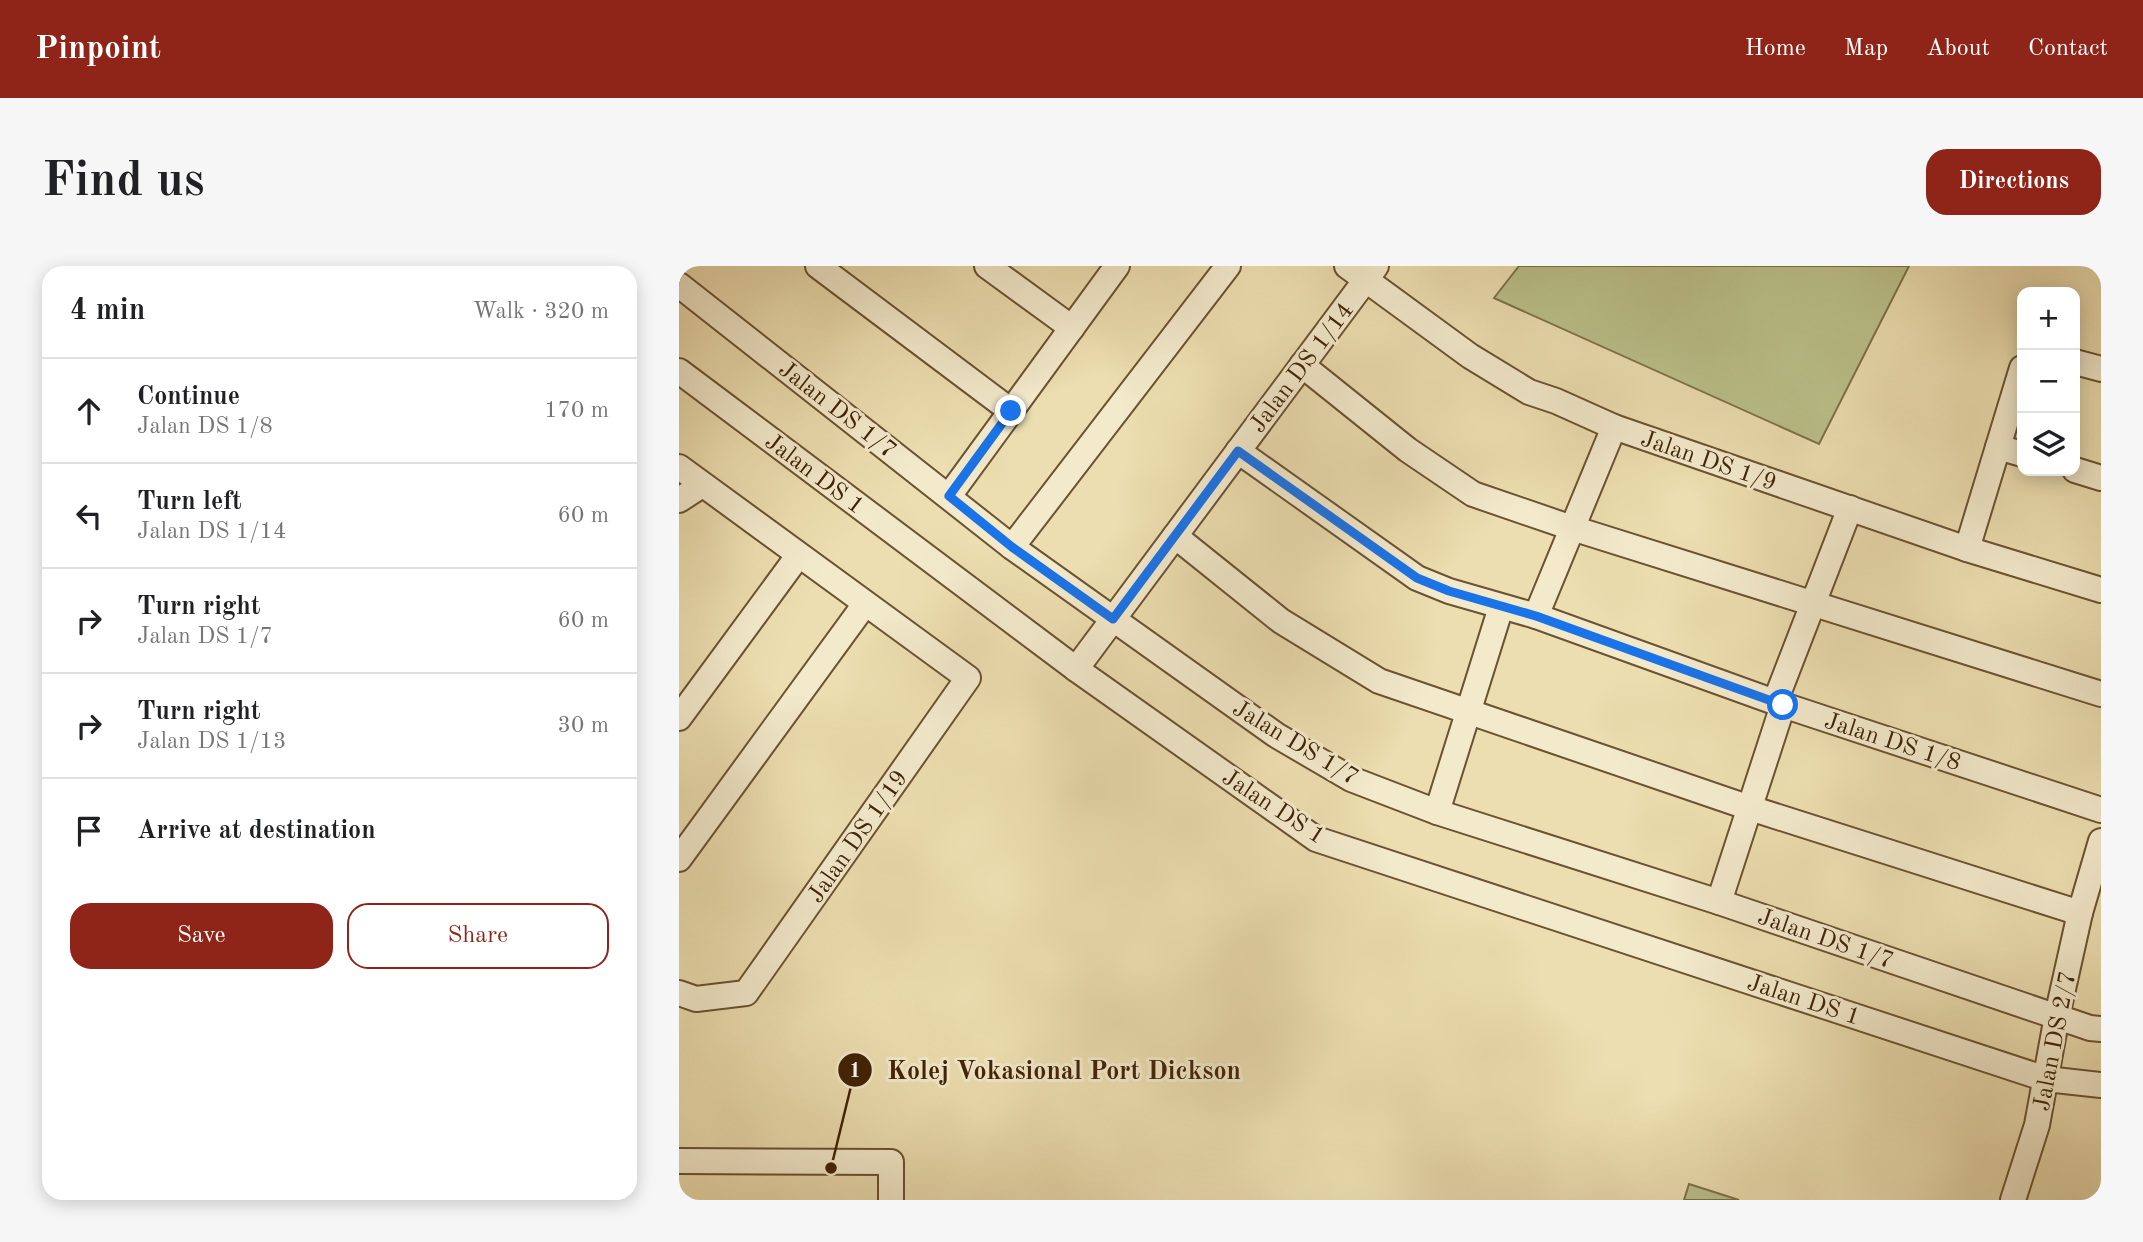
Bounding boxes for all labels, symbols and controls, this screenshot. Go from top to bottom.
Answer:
text: Pinpoint [35,33,161,66]
text: Home [1745,37,1806,61]
text: Map [1844,37,1888,61]
text: About [1926,37,1990,61]
text: Contact [2028,37,2108,61]
button: Directions [1926,149,2101,215]
text: Find us [42,158,205,207]
map controls [2017,287,2080,476]
button: + [2017,287,2080,350]
text: 4 min [70,296,145,326]
street label: Jalan DS 1/14 [1246,299,1359,438]
text: Walk · 320 m [473,300,609,323]
button: − [2017,350,2080,413]
street label: Jalan DS 1/7 [774,357,900,464]
text: Continue [137,384,240,410]
icon: ahead [70,392,108,430]
route end [995,395,1026,426]
text: 170 m [544,399,609,422]
button: layers [2017,413,2080,476]
text: Jalan DS 1/8 [137,415,273,438]
street label: Jalan DS 1/9 [1637,427,1779,496]
street label: Jalan DS 1 [760,430,868,519]
text: Turn left [137,489,242,515]
icon: left [70,497,108,535]
text: 60 m [558,504,609,527]
text: Jalan DS 1/14 [137,520,286,543]
text: Turn right [137,594,260,620]
icon: right [70,602,108,640]
text: 60 m [558,609,609,632]
text: Jalan DS 1/7 [137,625,273,648]
route start [1767,689,1798,720]
street label: Jalan DS 1/7 [1228,697,1362,791]
text: Turn right [137,699,260,725]
icon: right [70,707,108,745]
street label: Jalan DS 1/8 [1821,710,1964,776]
text: 30 m [558,714,609,737]
text: Jalan DS 1/13 [137,730,286,753]
street label: Jalan DS 1/19 [804,766,913,908]
street label: Jalan DS 1 [1217,766,1329,850]
icon: arrive [70,812,108,850]
text: Arrive at destination [137,818,376,844]
button: Save [70,903,333,969]
button: Share [347,903,609,969]
street label: Jalan DS 1/7 [1754,905,1896,974]
street label: Jalan DS 2/7 [2031,969,2081,1113]
street label: Jalan DS 1 [1744,971,1863,1030]
callout: Kolej Vokasional Port Dickson [838,1046,1255,1093]
text: Kolej Vokasional Port Dickson [887,1059,1241,1085]
text: 1 [849,1061,861,1082]

